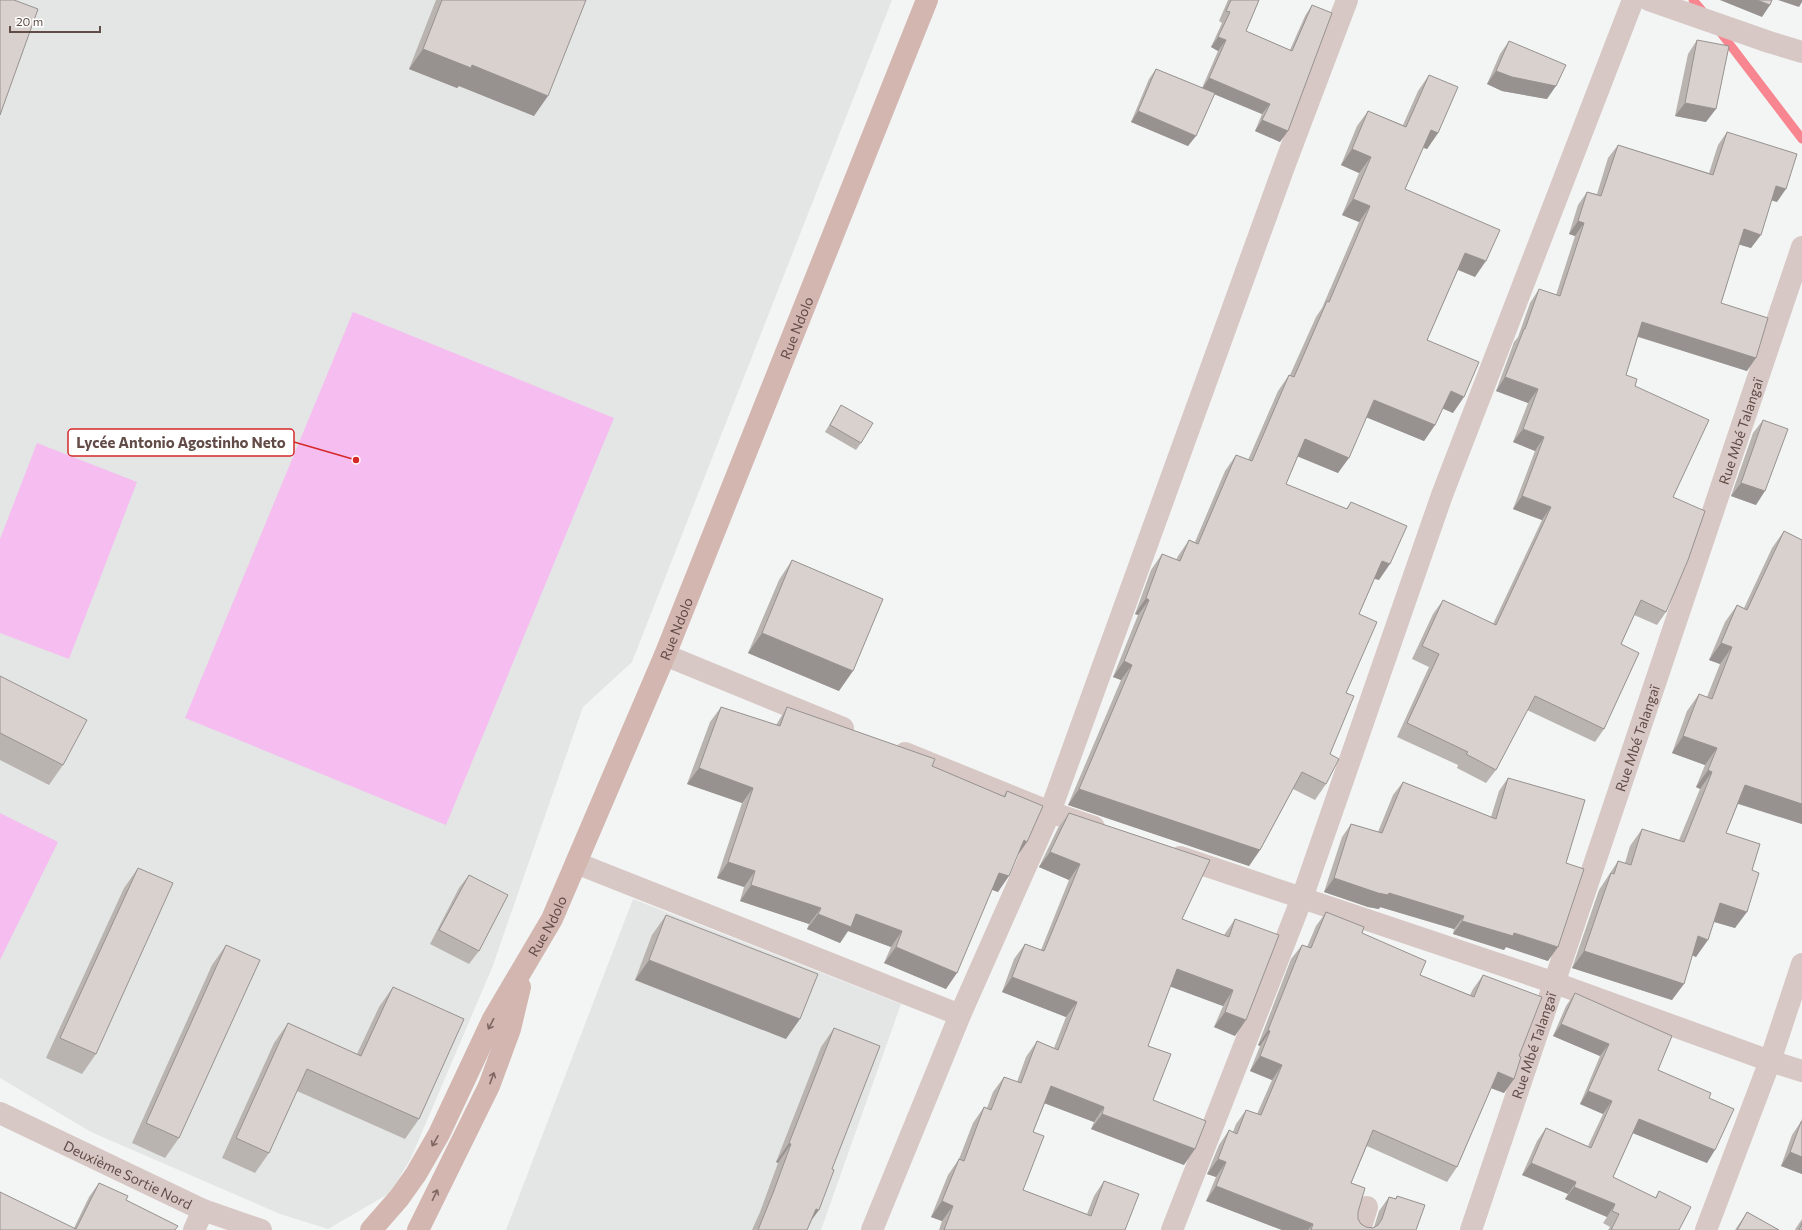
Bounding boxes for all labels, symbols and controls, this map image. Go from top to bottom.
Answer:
scale bar [10,8,100,34]
text: 20 m [16,14,43,28]
street label: Rue Ndolo [776,294,816,361]
street label: Rue Mbé Talangaï [1714,375,1766,487]
callout: Lycée Antonio Agostinho Neto [68,429,294,456]
text: Lycée Antonio Agostinho Neto [76,433,286,451]
street label: Rue Ndolo [655,595,696,662]
street label: Rue Mbé Talangaï [1611,682,1663,794]
street label: Rue Ndolo [524,893,570,959]
street label: Rue Mbé Talangaï [1507,989,1559,1101]
one-way arrow [487,1017,494,1029]
one-way arrow [489,1073,497,1085]
one-way arrow [431,1135,439,1147]
street label: Deuxième Sortie Nord [61,1136,195,1212]
one-way arrow [432,1189,439,1201]

